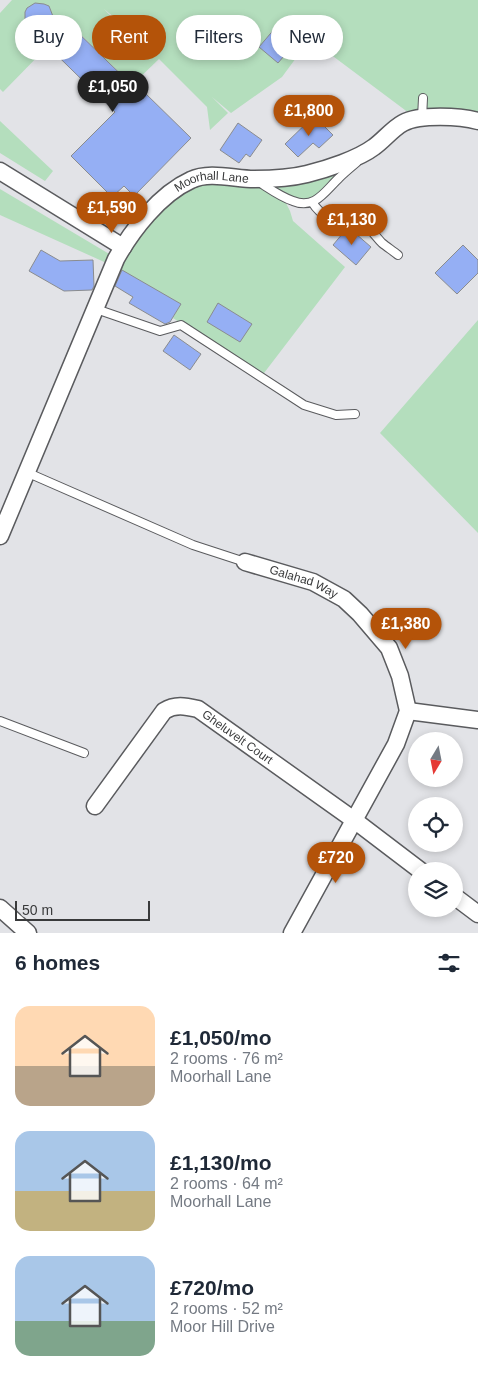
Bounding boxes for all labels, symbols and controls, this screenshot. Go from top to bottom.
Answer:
chip: Buy [15,15,82,60]
chip: Rent [92,15,166,60]
chip: Filters [176,15,261,60]
chip: New [271,15,343,60]
pin: £1,050 [72,70,154,113]
text: £1,050 [89,78,137,95]
pin: £1,800 [268,94,350,137]
text: £1,800 [285,102,333,119]
street label: Moorhall Lane [172,169,250,195]
pin: £1,590 [71,192,153,234]
text: £1,590 [88,199,136,216]
pin: £1,130 [311,204,393,246]
text: £1,130 [328,211,376,228]
street label: Galahad Way [268,563,340,601]
pin: £1,380 [365,608,447,650]
text: £1,380 [382,615,430,632]
street label: Gheluvelt Court [199,707,276,767]
north arrow [408,732,462,788]
map controls [408,732,463,917]
button: locate [408,797,463,852]
pin: £720 [306,842,366,884]
text: £720 [318,849,354,866]
button: layers [408,862,463,917]
scale bar [15,898,150,921]
text: 50 m [22,902,53,918]
icon: filters [435,949,463,977]
text: 6 homes [15,951,100,974]
icon: home [55,1026,115,1086]
text: £1,050/mo [170,1026,272,1049]
text: 2 rooms · 76 m² [170,1050,283,1067]
text: Moorhall Lane [170,1068,271,1085]
icon: home [55,1151,115,1211]
text: £1,130/mo [170,1151,272,1174]
text: 2 rooms · 64 m² [170,1175,283,1192]
text: Moorhall Lane [170,1193,271,1210]
icon: home [55,1276,115,1336]
text: £720/mo [170,1276,254,1299]
text: 2 rooms · 52 m² [170,1300,283,1317]
text: Moor Hill Drive [170,1318,275,1335]

